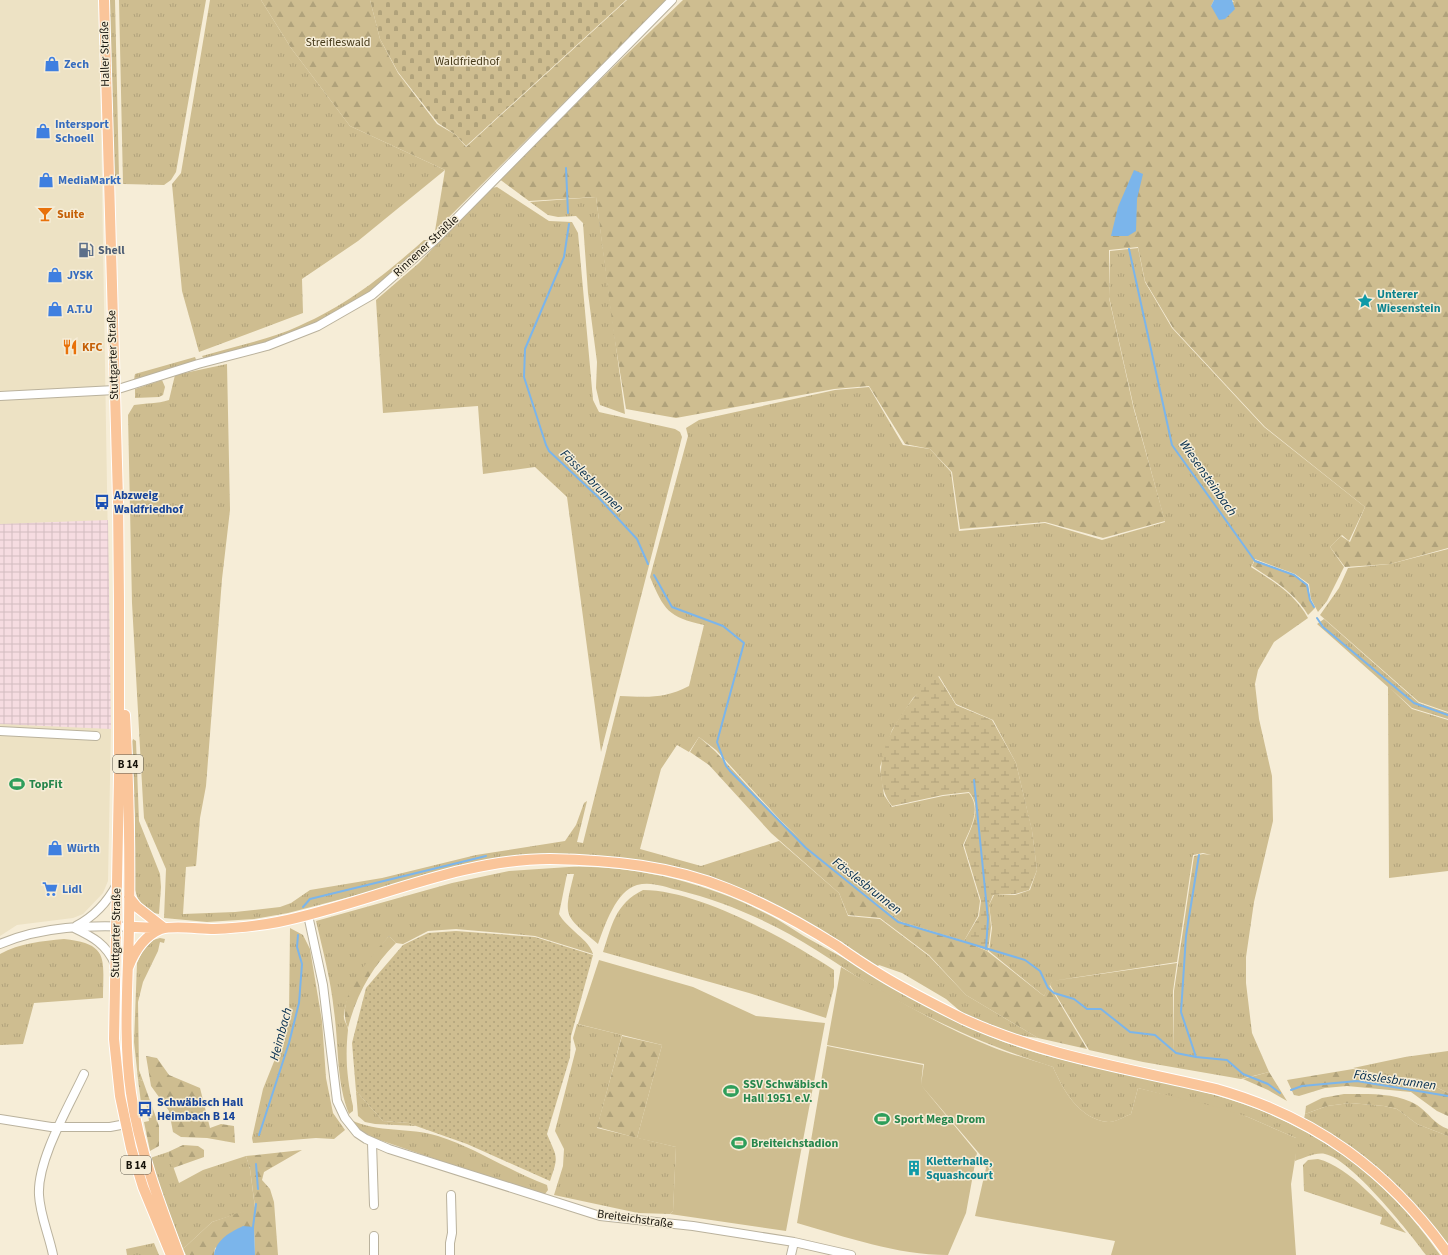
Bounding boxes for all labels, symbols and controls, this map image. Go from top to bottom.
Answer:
street label: Haller Straße [96,21,114,87]
park label: Streifleswald [306,34,370,51]
park label: Waldfriedhof [435,53,500,70]
shop icon: Zech [43,55,61,73]
place label: Zech [64,56,89,73]
place label: Intersport Schoell [55,116,109,147]
shop icon: Intersport Schoell [34,122,52,140]
shop icon: MediaMarkt [37,171,55,189]
place label: MediaMarkt [58,172,121,189]
bar icon: Suite [36,205,54,223]
place label: Suite [57,206,84,223]
street label: Rinnener Sträßle [389,211,463,281]
fuel station icon: Shell [77,241,95,259]
place label: Shell [98,242,125,259]
shop icon: JYSK [46,266,64,284]
place label: JYSK [67,267,94,284]
place label: Unterer Wiesenstein [1377,286,1441,317]
place icon: Unterer Wiesenstein [1356,292,1374,310]
shop icon: A.T.U [46,300,64,318]
place label: A.T.U [66,301,93,318]
street label: Stuttgarter Straße [103,310,123,400]
restaurant icon: KFC [61,338,79,356]
place label: KFC [82,339,103,356]
water label: Wiesensteinbach [1175,436,1241,520]
water label: Fässlesbrunnen [556,445,628,517]
place label: Abzweig Waldfriedhof [113,487,184,518]
bus stop icon: Abzweig Waldfriedhof [93,493,111,511]
road number: B 14 [113,755,143,773]
sports icon: TopFit [8,775,26,793]
place label: TopFit [29,776,63,793]
shop icon: Würth [46,839,64,857]
place label: Würth [67,840,100,857]
water label: Fässlesbrunnen [829,853,905,919]
supermarket icon: Lidl [41,880,59,898]
place label: Lidl [62,881,82,898]
street label: Stuttgarter Straße [107,888,125,978]
water label: Heimbach [265,1005,297,1063]
water label: Fässlesbrunnen [1353,1065,1438,1095]
place label: SSV Schwäbisch Hall 1951 e.V. [743,1076,828,1107]
sports icon: SSV Schwäbisch Hall 1951 e.V. [722,1082,740,1100]
place label: Schwäbisch Hall Heimbach B 14 [157,1094,244,1125]
bus stop icon: Schwäbisch Hall Heimbach B 14 [136,1100,154,1118]
sports icon: Sport Mega Drom [873,1110,891,1128]
place label: Sport Mega Drom [894,1111,985,1128]
sports icon: Breiteichstadion [730,1134,748,1152]
place label: Breiteichstadion [751,1135,838,1152]
place label: Kletterhalle, Squashcourt [926,1153,993,1184]
road number: B 14 [121,1156,151,1174]
building icon: Kletterhalle, Squashcourt [905,1159,923,1177]
street label: Breiteichstraße [596,1205,674,1233]

